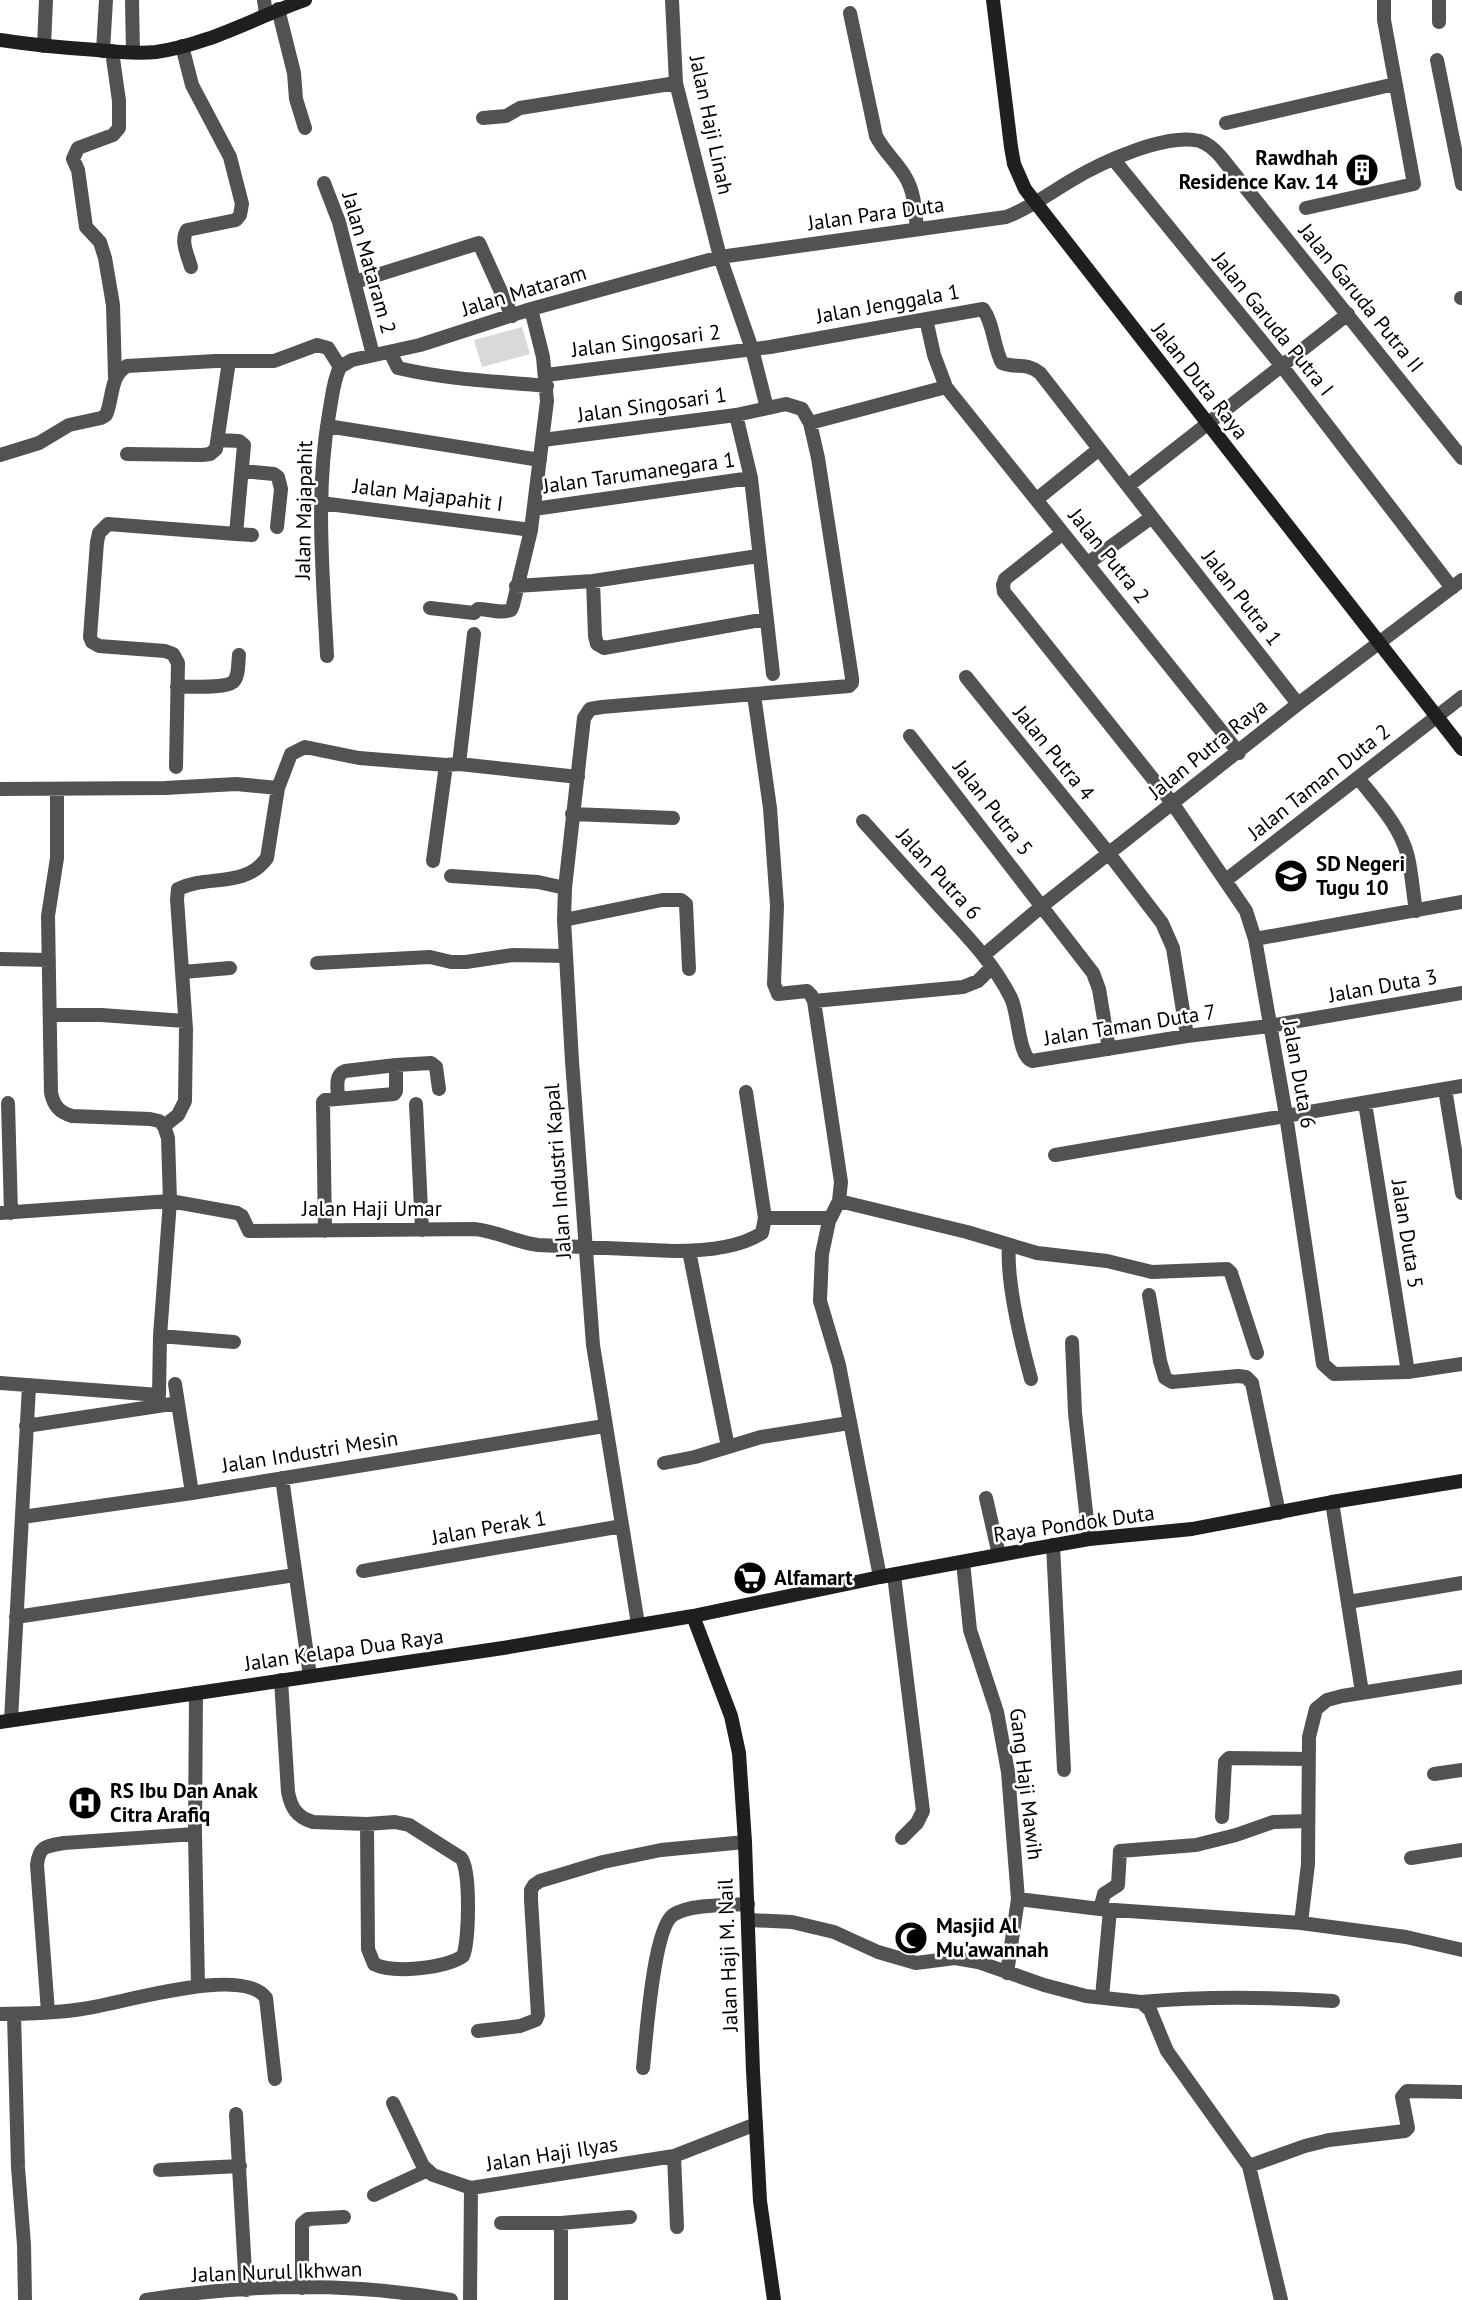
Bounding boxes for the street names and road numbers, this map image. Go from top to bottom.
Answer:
street label: Jalan Haji Linah [683,52,739,197]
street label: Jalan Mataram 2 [336,188,403,337]
street label: Jalan Para Duta [805,191,946,237]
street label: Jalan Garuda Putra II [1292,217,1430,378]
street label: Jalan Garuda Putra I [1206,245,1340,401]
street label: Jalan Mataram [457,259,590,323]
street label: Jalan Jenggala 1 [813,278,962,330]
street label: Jalan Duta Raya [1146,316,1255,445]
street label: Jalan Singosari 2 [569,318,722,363]
street label: Jalan Singosari 1 [575,381,728,428]
street label: Jalan Majapahit [289,440,318,581]
street label: Jalan Tarumanegara 1 [540,446,737,499]
street label: Jalan Majapahit I [351,472,505,517]
street label: Jalan Putra 2 [1062,502,1156,609]
street label: Jalan Putra 1 [1196,544,1288,651]
street label: Jalan Putra Raya [1142,692,1273,806]
street label: Jalan Putra 4 [1007,699,1101,806]
street label: Jalan Taman Duta 2 [1241,718,1395,846]
street label: Jalan Putra 5 [947,754,1039,861]
street label: Jalan Putra 6 [890,821,988,925]
street label: Jalan Duta 3 [1326,963,1439,1009]
street label: Jalan Taman Duta 7 [1041,998,1218,1052]
street label: Jalan Duta 6 [1276,1017,1322,1130]
street label: Jalan Industri Kapal [538,1083,577,1260]
street label: Jalan Duta 5 [1385,1177,1429,1290]
street label: Jalan Haji Umar [301,1195,442,1222]
street label: Jalan Industri Mesin [219,1424,400,1479]
street label: Raya Pondok Duta [992,1499,1156,1548]
street label: Jalan Perak 1 [429,1504,548,1551]
street label: Jalan Kelapa Dua Raya [242,1622,445,1677]
street label: Gang Haji Mawih [1004,1707,1049,1861]
street label: Jalan Haji M. Nail [711,1878,744,2033]
street label: Jalan Haji Ilyas [483,2130,620,2177]
street label: Jalan Nurul Ikhwan [190,2255,363,2288]

